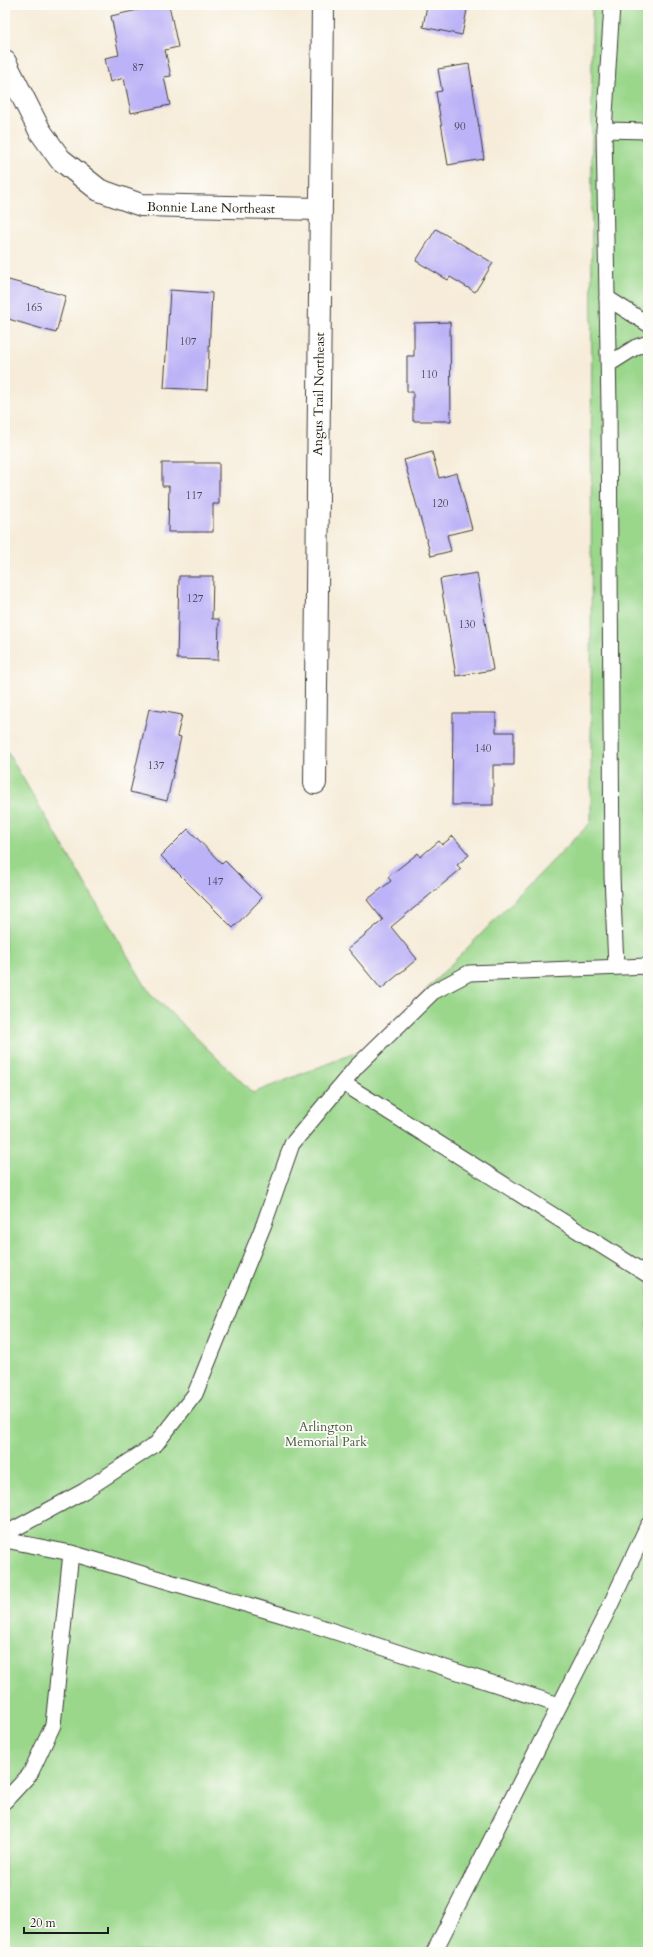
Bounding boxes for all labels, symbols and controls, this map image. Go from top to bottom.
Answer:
house number: 87 [132,60,144,75]
house number: 90 [454,119,466,134]
street label: Bonnie Lane Northeast [147,198,275,218]
house number: 165 [26,300,42,315]
street label: Angus Trail Northeast [309,332,329,456]
house number: 107 [180,334,197,349]
house number: 110 [421,367,438,382]
house number: 117 [186,488,203,503]
house number: 120 [432,496,449,511]
house number: 127 [187,591,204,606]
house number: 130 [459,617,476,632]
house number: 140 [475,741,492,756]
house number: 137 [148,758,165,773]
house number: 147 [207,874,224,889]
park label: Arlington Memorial Park [285,1418,367,1451]
scale bar [24,1909,108,1935]
text: 20 m [30,1915,57,1931]

